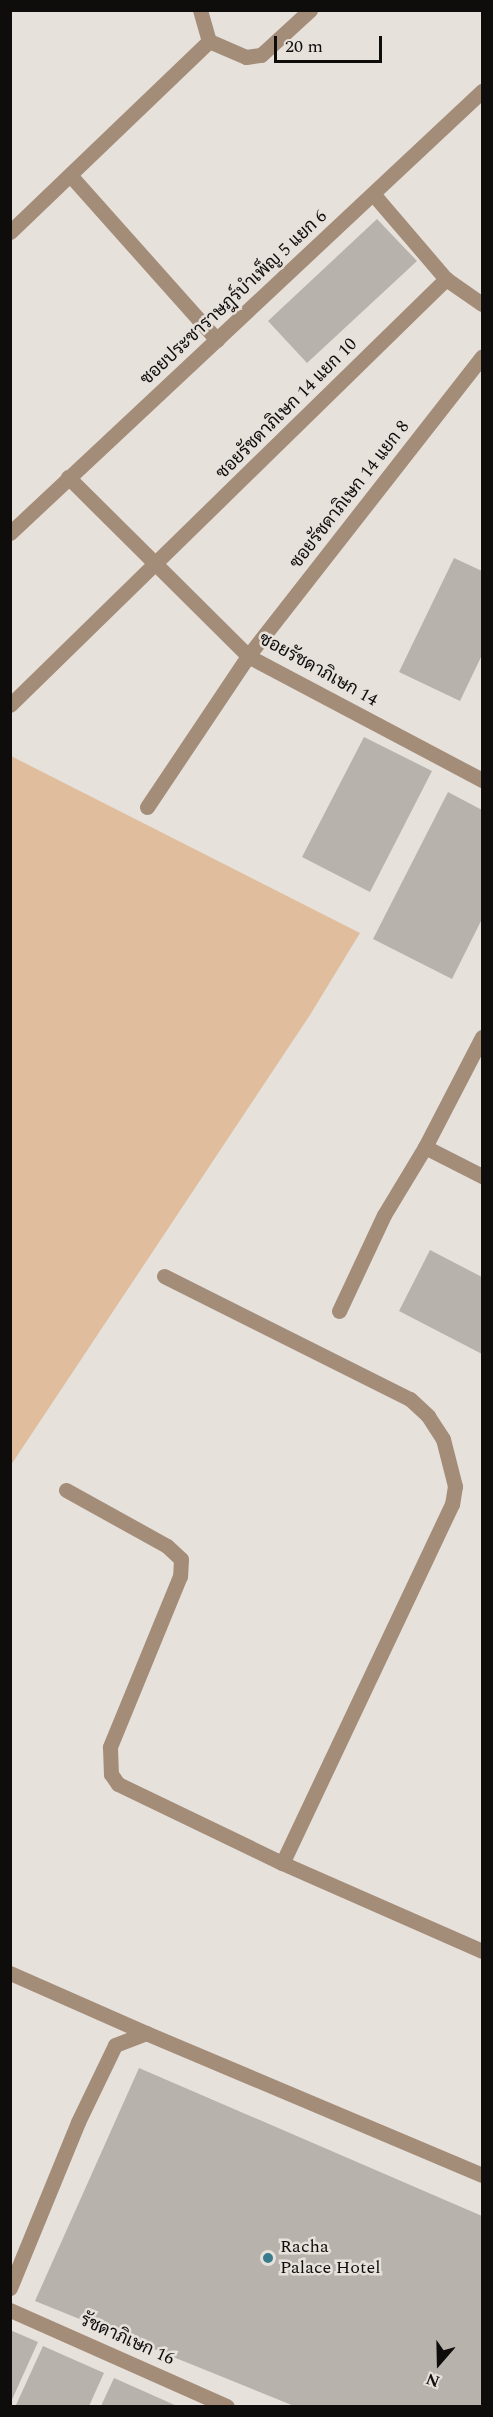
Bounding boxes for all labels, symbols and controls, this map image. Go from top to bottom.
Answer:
scale bar [277,24,385,62]
text: 20 m [285,33,323,60]
street label: ซอยประชาราษฎร์บำเพ็ญ 5 แยก 6 [136,206,332,390]
street label: ซอยรัชดาภิเษก 14 แยก 10 [212,334,362,484]
street label: ซอยรัชดาภิเษก 14 แยก 8 [286,417,414,573]
street label: ซอยรัชดาภิเษก 14 [255,628,381,712]
place label: Racha Palace Hotel [280,2237,380,2280]
marker: Racha Palace Hotel [261,2251,275,2265]
street label: รัชดาภิเษก 16 [77,2310,177,2370]
north arrow [409,2333,469,2393]
text: N [423,2366,443,2393]

